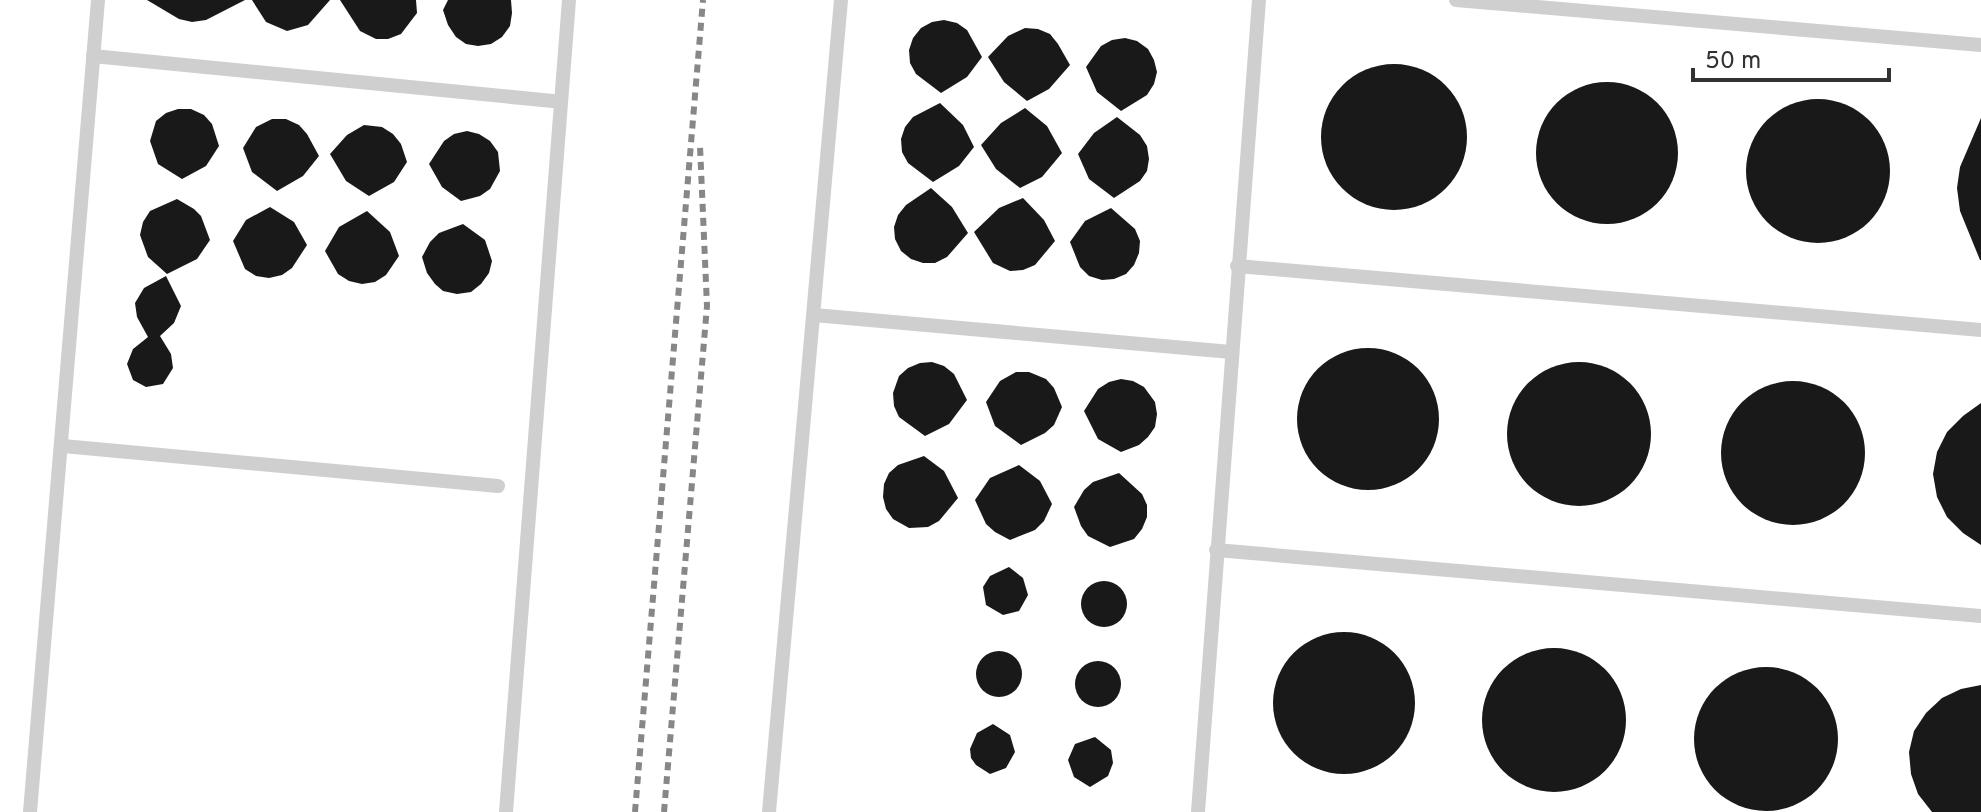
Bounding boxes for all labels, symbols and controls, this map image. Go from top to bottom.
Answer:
scale bar [1693,32,1889,82]
text: 50 m [1705,47,1761,77]

